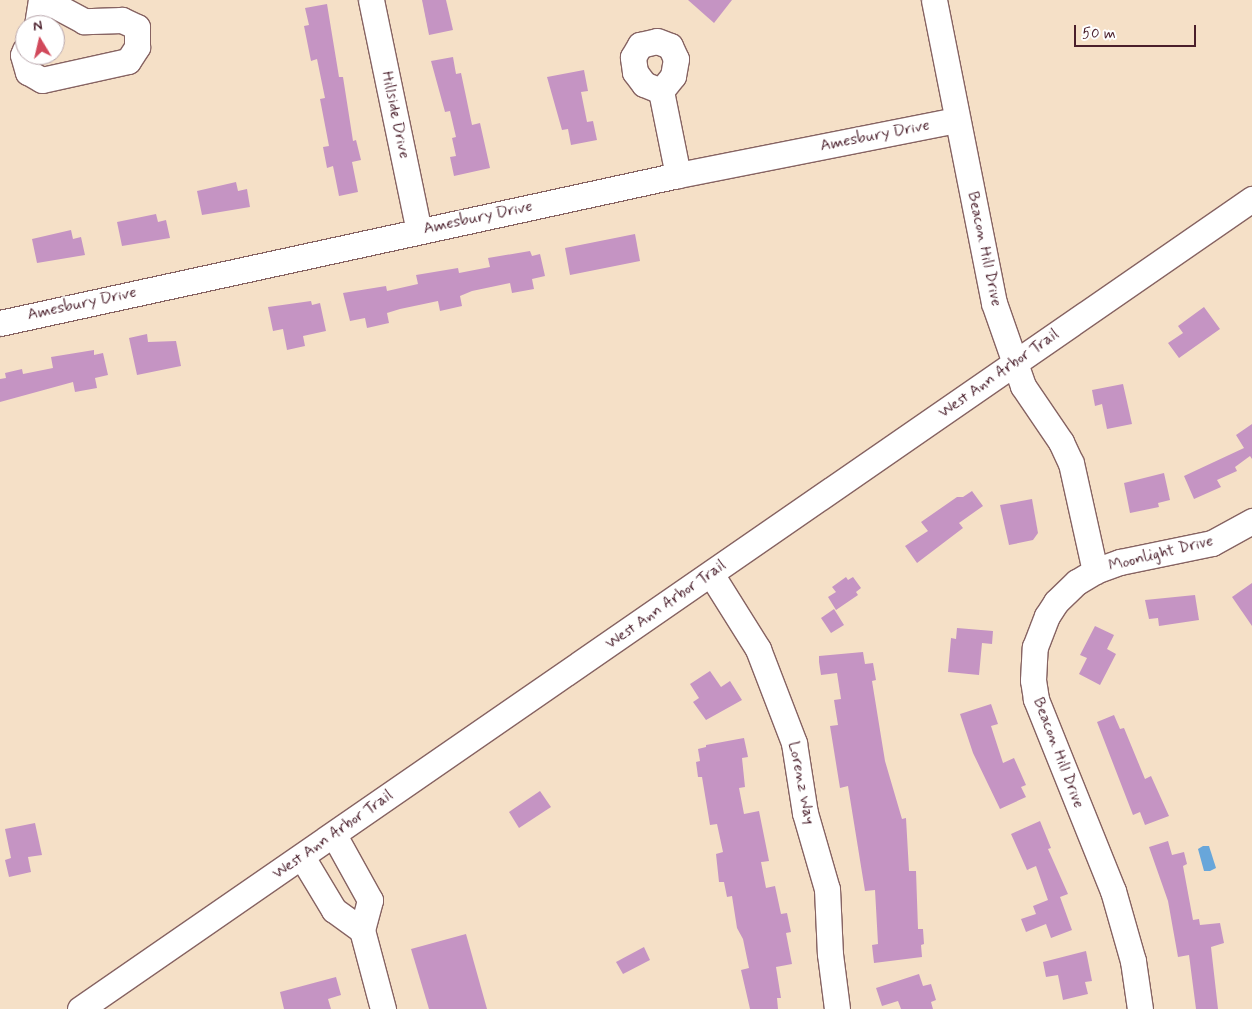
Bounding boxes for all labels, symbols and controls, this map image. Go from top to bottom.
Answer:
north arrow [15,15,65,65]
scale bar [1077,15,1200,47]
text: N [32,17,44,36]
text: 50 m [1082,24,1116,44]
street label: Hillside Drive [377,70,413,160]
street label: Amesbury Drive [819,116,931,156]
street label: Beacon Hill Drive [962,190,1006,308]
street label: Amesbury Drive [422,197,534,239]
street label: Amesbury Drive [26,283,138,325]
street label: West Ann Arbor Trail [935,325,1063,423]
street label: Moonlight Drive [1107,532,1215,576]
street label: West Ann Arbor Trail [602,556,730,654]
street label: Beacon Hill Drive [1028,695,1088,811]
street label: Lorenz Way [783,739,819,827]
street label: West Ann Arbor Trail [269,786,397,884]

